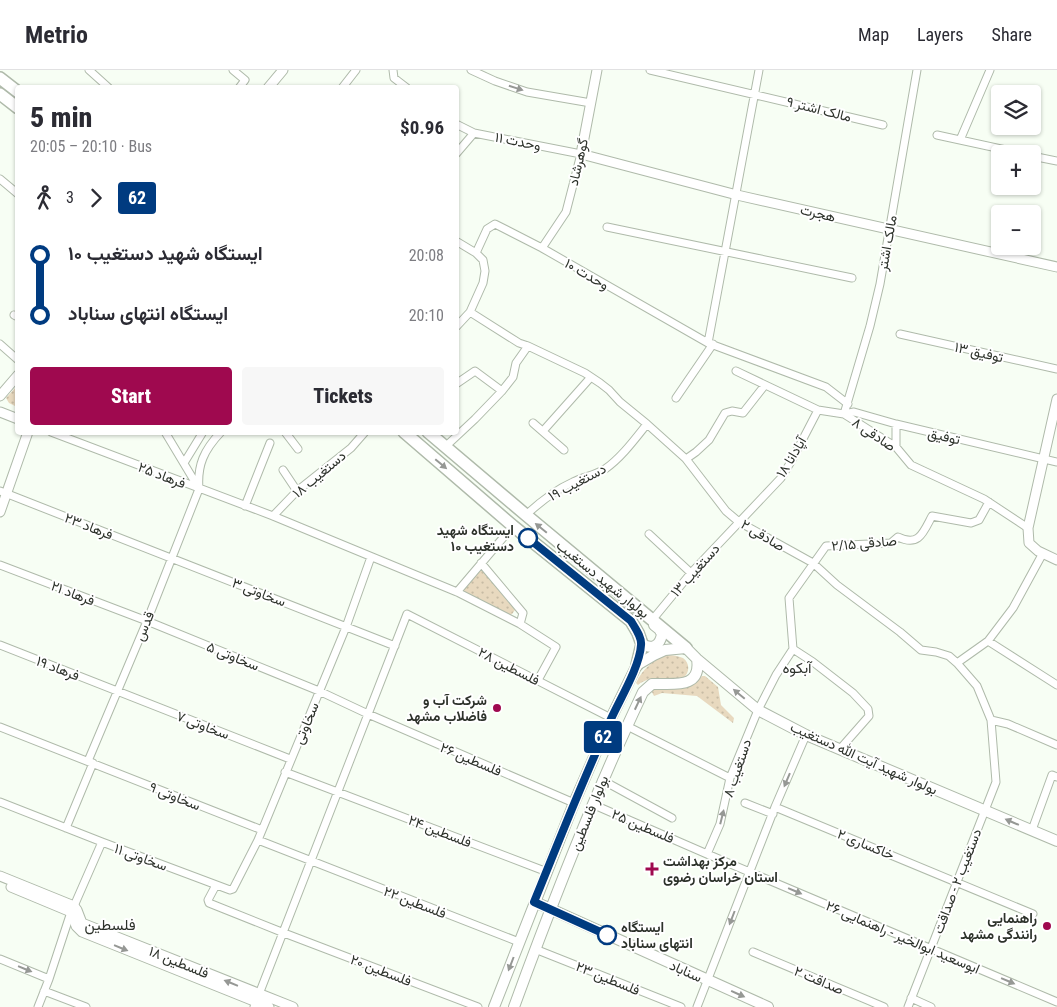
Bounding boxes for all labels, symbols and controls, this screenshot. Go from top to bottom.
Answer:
text: Metrio [25,21,88,49]
text: Map [858,24,889,45]
text: Layers [917,24,964,45]
text: Share [992,24,1032,45]
one-way arrow [509,85,524,92]
map controls [991,85,1041,255]
button: layers [991,85,1041,135]
street label: مالک اشتر ۹ [785,93,853,126]
text: 5 min [30,101,92,134]
text: $0.96 [400,116,444,139]
street label: وحدت ۱۱ [493,129,542,154]
text: 20:05 – 20:10 · Bus [30,137,152,156]
street label: گوهرشاد [565,137,592,187]
button: + [991,145,1041,195]
icon: walk [30,184,58,212]
icon: forward [82,184,110,212]
text: 62 [128,187,146,208]
text: 3 [66,188,74,207]
street label: هجرت [799,201,838,226]
button: − [991,205,1041,255]
street label: مالک اشتر [874,214,901,273]
text: ایستگاه شهید دستغیب ۱۰ [68,242,263,265]
text: 20:08 [409,246,444,265]
street label: وحدت ۱۰ [562,255,612,294]
text: ايستگاه انتهای سناباد [68,302,228,325]
text: 20:10 [409,306,444,325]
street label: توفیق ۱۳ [953,339,1005,366]
button: Start [30,367,232,425]
button: Tickets [242,367,444,425]
street label: صادقی ۸ [849,414,899,455]
street label: توفیق [926,425,962,448]
street label: آپادانا ۱۸ [773,432,812,481]
street label: دستغیب ۱۸ [289,447,350,502]
one-way arrow [434,458,446,470]
street label: فرهاد ۲۵ [136,459,188,492]
street label: دستغیب ۱۹ [545,460,609,505]
street label: فرهاد ۲۳ [62,509,115,543]
street label: صادقی ۲ [738,516,788,555]
place label: ایستگاه شهید دستغیب ۱۰ [437,522,514,555]
one-way arrow [535,522,548,533]
marker: ایستگاه شهید دستغیب ۱۰ [518,528,538,548]
street label: صادقی ۲/۱۵ [831,532,898,555]
street label: بولوار شهید دستغیب [553,537,653,622]
street label: دستغیب ۱۳ [667,540,724,600]
street label: سخاوتی ۳ [229,574,288,610]
street label: فرهاد ۲۱ [49,577,97,610]
street label: قدس [131,609,158,644]
street label: سخاوتی ۵ [204,638,262,675]
street label: فلسطین ۲۸ [475,644,542,689]
street label: فرهاد ۱۹ [34,653,82,684]
district label: آبکوه [782,659,813,677]
one-way arrow [733,688,746,699]
place label: شرکت آب و فاضلاب مشهد [406,692,487,725]
one-way arrow [634,696,642,710]
street label: سخاوتی [290,700,323,747]
marker: شرکت آب و فاضلاب مشهد [491,702,503,714]
street label: سخاوتی ۷ [174,708,232,743]
street label: بولوار شهید آیت الله دستغیب [788,718,940,799]
line badge: 62 [580,721,626,753]
text: 62 [594,726,612,747]
street label: دستغیب ۸ [720,737,755,799]
street label: فلسطین ۲۶ [438,739,504,780]
street label: بولوار فلسطین [567,773,612,853]
one-way arrow [783,773,791,788]
street label: سخاوتی ۹ [147,779,203,814]
street label: فلسطین ۲۵ [609,806,677,847]
one-way arrow [718,810,726,825]
street label: فلسطین ۲۴ [406,812,474,851]
one-way arrow [1005,818,1019,826]
street label: خاکساری ۲ [835,825,897,864]
street label: دستغیب ۲ - صداقت [930,826,985,936]
street label: سخاوتی ۱۱ [112,840,170,875]
place label: مرکز بهداشت استان خراسان رضوی [663,853,778,886]
marker: مرکز بهداشت استان خراسان رضوی [645,862,659,876]
street label: فلسطین ۲۲ [381,883,449,922]
one-way arrow [787,888,802,895]
street label: ابوسعید ابوالخیر - راهنمایی ۲۶ [823,897,982,978]
one-way arrow [728,910,735,925]
place label: راهنمایی رانندگی مشهد [960,910,1037,943]
district label: فلسطین [84,916,136,935]
place label: ايستگاه انتهای سناباد [621,919,693,952]
marker: راهنمایی رانندگی مشهد [1041,920,1053,932]
marker: ايستگاه انتهای سناباد [597,925,617,945]
street label: فلسطین ۱۸ [146,943,211,982]
one-way arrow [114,944,129,952]
street label: فلسطین ۲۰ [348,951,414,990]
one-way arrow [507,957,515,972]
street label: سناباد [667,957,705,986]
street label: فلسطین ۲۳ [573,958,642,999]
street label: صداقت ۲ [792,962,846,998]
one-way arrow [18,965,33,973]
one-way arrow [1001,977,1016,985]
one-way arrow [224,978,239,986]
one-way arrow [731,990,745,998]

